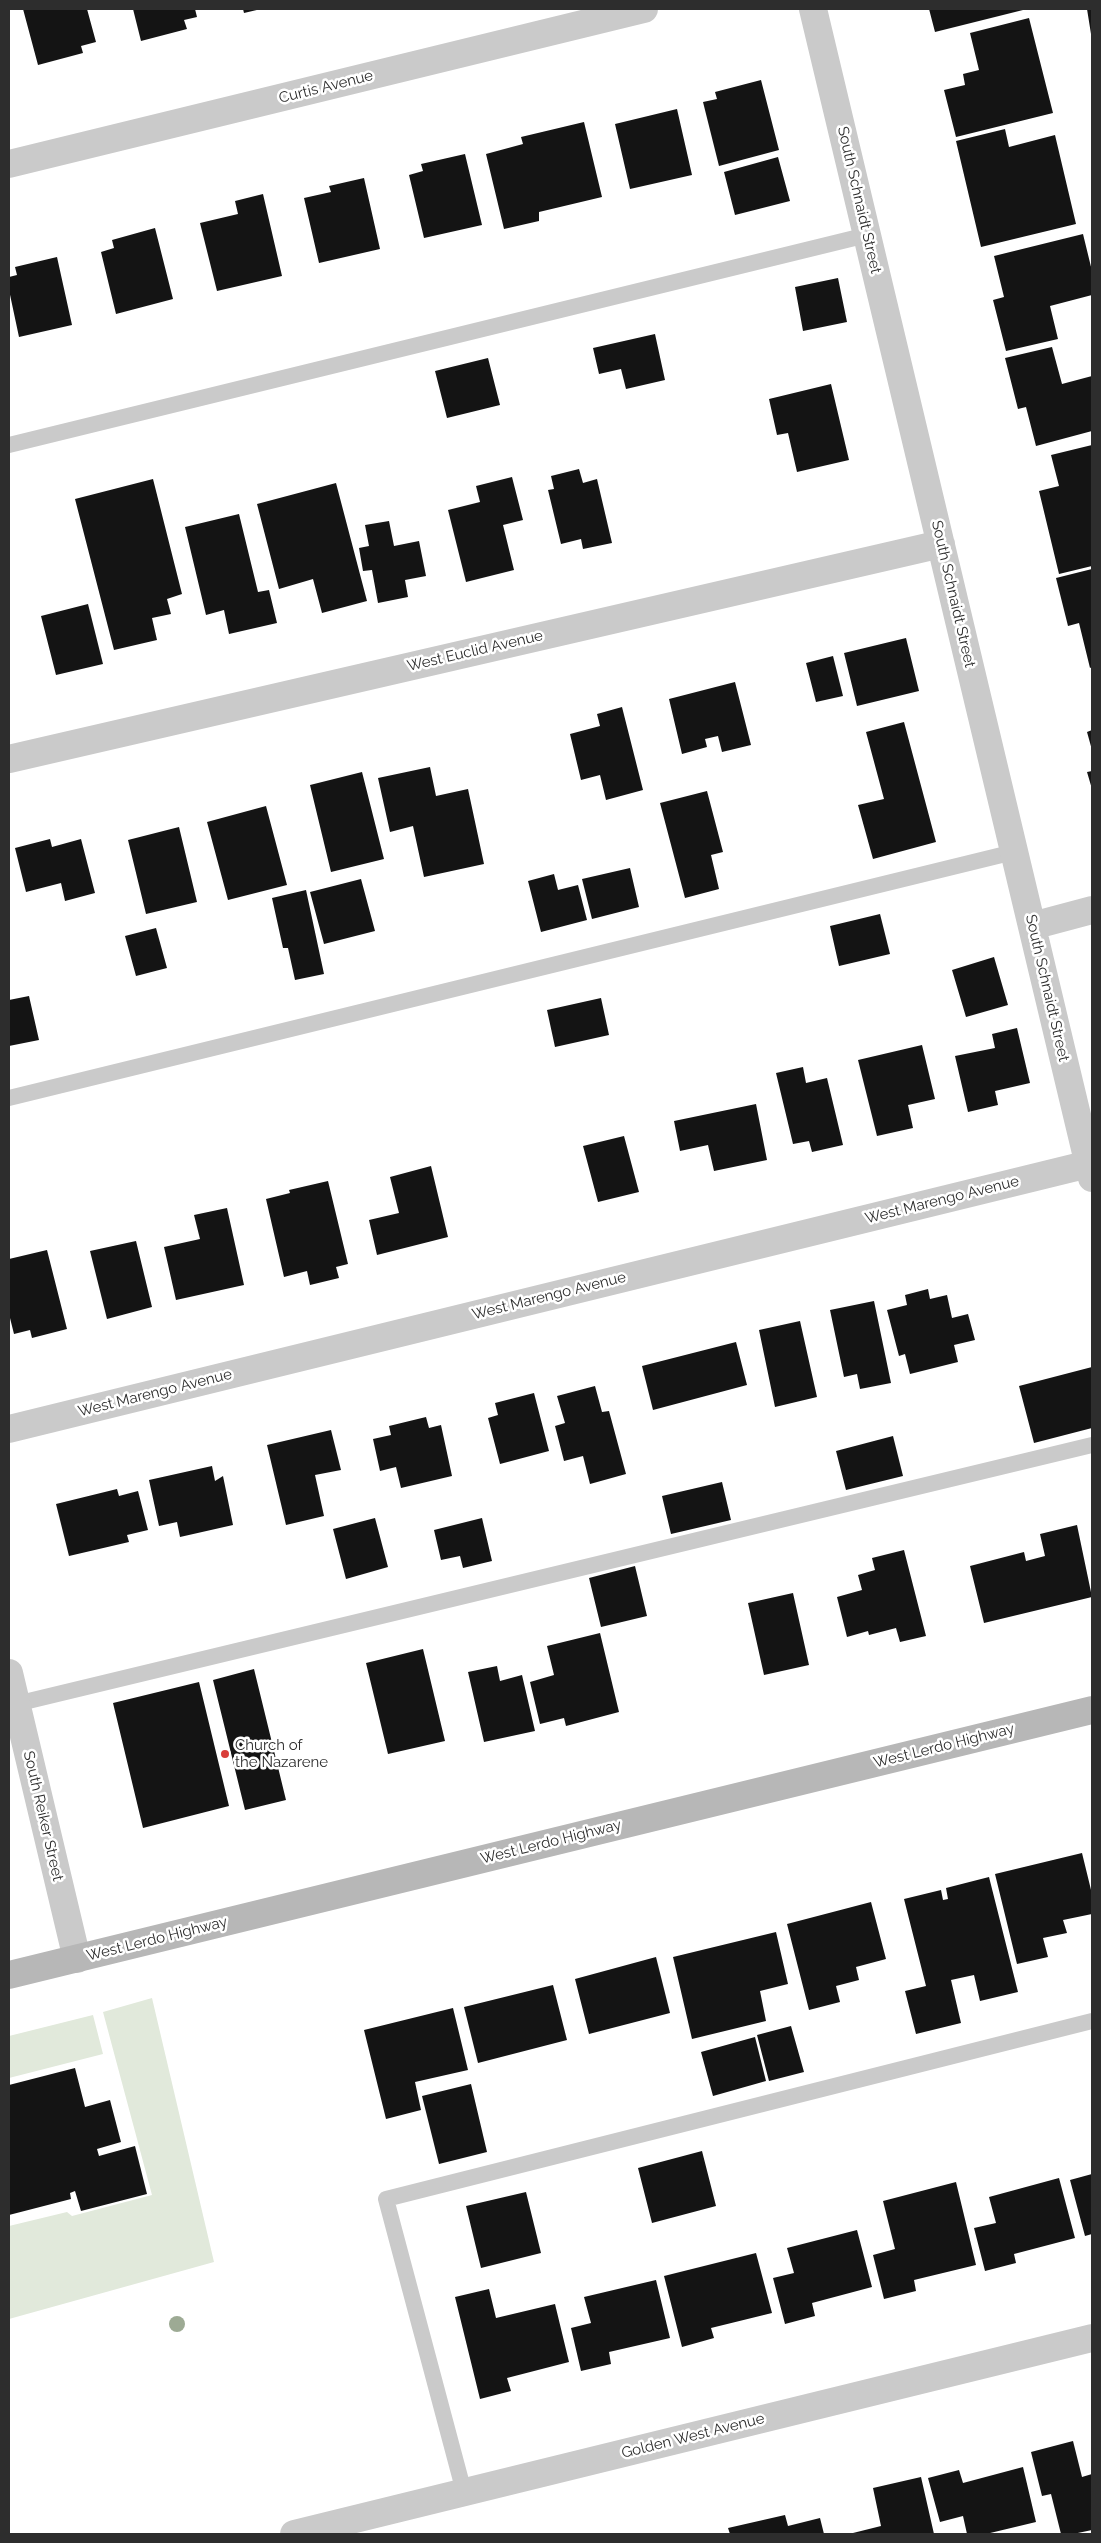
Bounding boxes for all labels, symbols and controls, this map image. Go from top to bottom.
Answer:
street label: Curtis Avenue [277,67,375,107]
street label: South Schnaidt Street [833,125,885,275]
street label: South Schnaidt Street [927,519,979,669]
street label: West Euclid Avenue [405,627,545,675]
street label: South Schnaidt Street [1021,913,1073,1063]
street label: West Marengo Avenue [863,1172,1021,1228]
street label: West Marengo Avenue [470,1268,628,1324]
street label: West Marengo Avenue [76,1365,234,1421]
street label: West Lerdo Highway [872,1720,1016,1772]
place label: Church of the Nazarene [235,1736,328,1771]
marker: Church of the Nazarene [219,1748,231,1760]
street label: South Reiker Street [19,1749,67,1883]
street label: West Lerdo Highway [479,1816,623,1868]
street label: West Lerdo Highway [85,1913,229,1965]
street label: Golden West Avenue [620,2410,766,2462]

